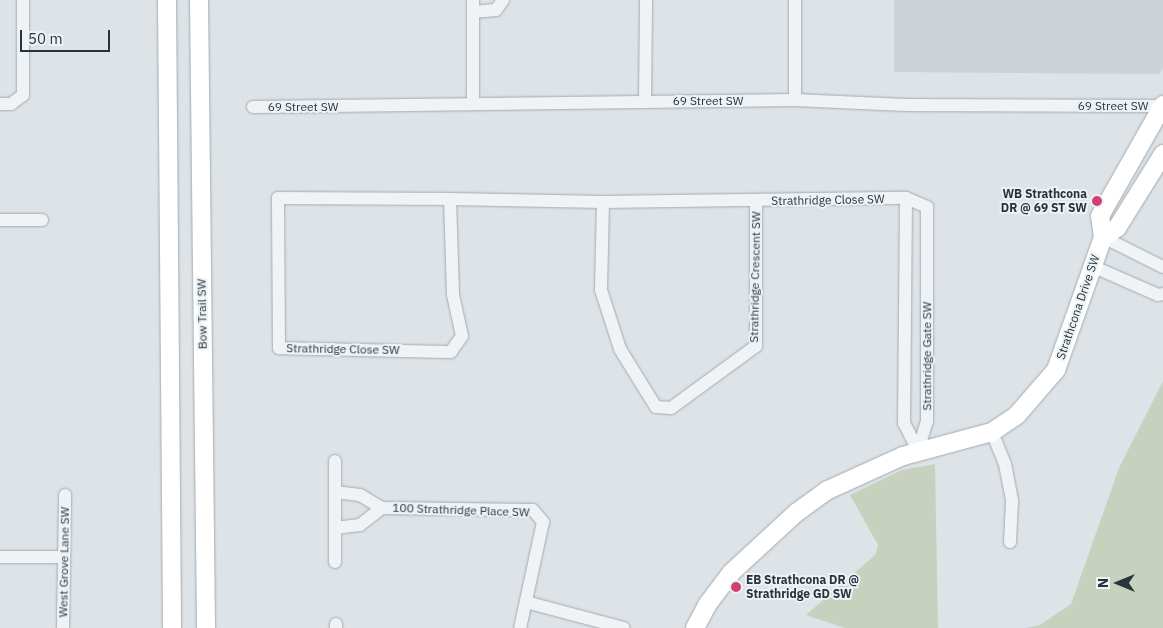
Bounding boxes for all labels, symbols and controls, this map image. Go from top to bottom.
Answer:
scale bar [22,20,112,52]
text: 50 m [28,29,63,48]
street label: 69 Street SW [673,94,743,108]
street label: 69 Street SW [1078,99,1148,113]
street label: 69 Street SW [268,100,338,114]
place label: WB Strathcona DR @ 69 ST SW [1001,187,1087,215]
street label: Strathridge Close SW [771,192,885,208]
marker: WB Strathcona DR @ 69 ST SW [1091,195,1103,207]
street label: Strathridge Crescent SW [747,211,763,343]
street label: Strathcona Drive SW [1053,253,1103,361]
street label: Bow Trail SW [194,279,210,349]
street label: Strathridge Gate SW [920,301,934,411]
street label: Strathridge Close SW [286,341,400,357]
street label: 100 Strathridge Place SW [392,500,530,520]
street label: West Grove Lane SW [56,506,72,618]
north arrow [1093,558,1143,608]
place label: EB Strathcona DR @ Strathridge GD SW [746,573,859,601]
text: N [1094,578,1112,588]
marker: EB Strathcona DR @ Strathridge GD SW [730,581,742,593]

